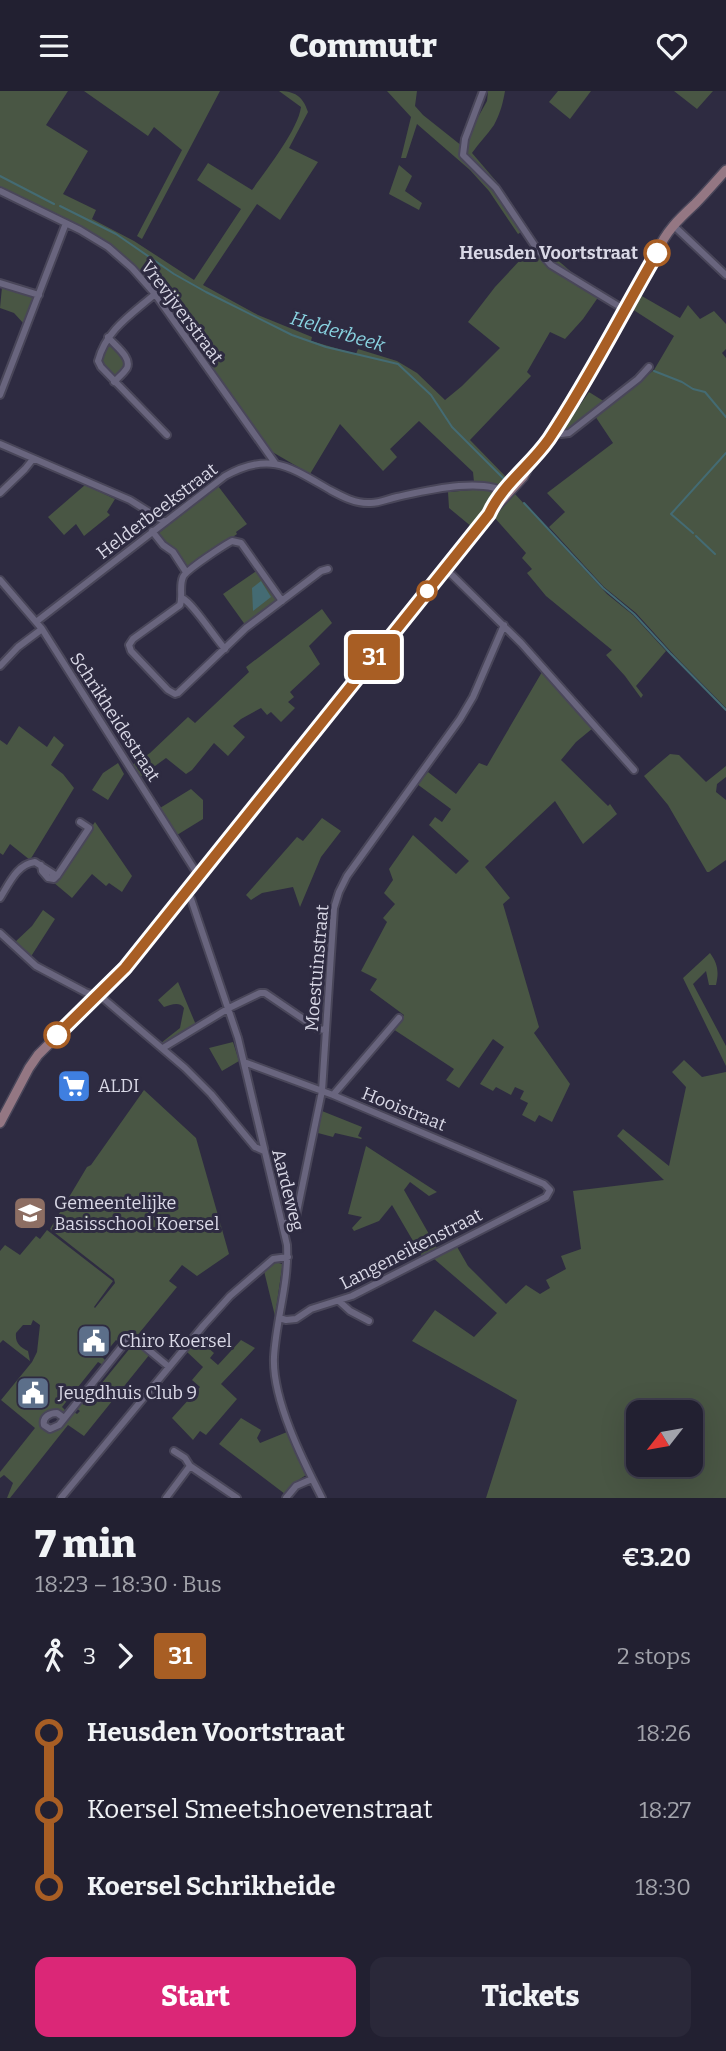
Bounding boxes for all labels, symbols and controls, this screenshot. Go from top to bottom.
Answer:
icon: menu [35,27,73,65]
text: Commutr [289,27,437,65]
icon: heart [653,27,691,65]
marker: Heusden Voortstraat [644,240,670,266]
place label: Heusden Voortstraat [459,242,638,264]
street label: Vrevijverstraat [136,256,228,368]
water label: Helderbeek [288,306,389,357]
street label: Helderbeekstraat [92,458,222,564]
unlabelled marker [417,581,437,601]
line badge: 31 [342,634,406,680]
text: 31 [362,643,386,671]
street label: Schrikheidestraat [65,648,165,786]
street label: Moestuinstraat [300,903,334,1033]
unlabelled marker [44,1022,70,1048]
supermarket icon: ALDI [55,1067,93,1105]
place label: ALDI [98,1075,139,1097]
street label: Hooistraat [359,1082,450,1136]
street label: Aardeweg [267,1147,309,1233]
place label: Gemeentelijke Basisschool Koersel [54,1192,219,1235]
school or university icon: Gemeentelijke Basisschool Koersel [11,1194,49,1232]
street label: Langeneikenstraat [336,1203,486,1294]
public building icon: Chiro Koersel [75,1322,113,1360]
place label: Chiro Koersel [119,1330,232,1352]
public building icon: Jeugdhuis Club 9 [14,1374,52,1412]
place label: Jeugdhuis Club 9 [57,1382,197,1404]
north arrow [626,1400,704,1477]
map controls [626,1400,703,1477]
text: 7 min [35,1521,136,1567]
text: €3.20 [622,1542,691,1573]
text: 18:23 – 18:30 · Bus [35,1570,222,1598]
icon: walk [35,1637,73,1675]
icon: forward [106,1637,144,1675]
text: 3 [83,1642,96,1670]
text: 31 [168,1642,192,1670]
text: 2 stops [617,1642,691,1670]
text: Heusden Voortstraat [87,1717,345,1748]
text: 18:26 [637,1719,691,1747]
text: Koersel Smeetshoevenstraat [87,1794,433,1825]
text: 18:27 [639,1796,691,1824]
text: Koersel Schrikheide [87,1871,336,1902]
text: 18:30 [635,1873,691,1901]
button: Start [35,1957,356,2037]
button: Tickets [370,1957,691,2037]

